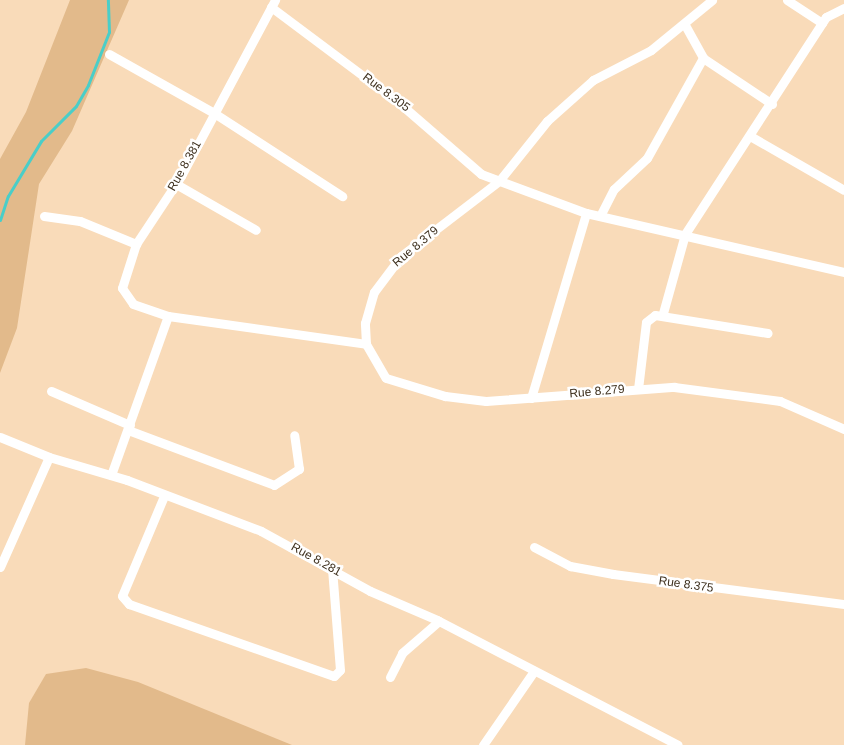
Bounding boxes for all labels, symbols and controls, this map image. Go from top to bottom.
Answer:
street label: Rue 8.305 [360,71,412,115]
street label: Rue 8.381 [165,138,205,194]
street label: Rue 8.379 [390,224,442,270]
street label: Rue 8.279 [569,382,625,402]
street label: Rue 8.281 [288,540,344,580]
street label: Rue 8.375 [658,574,714,596]

